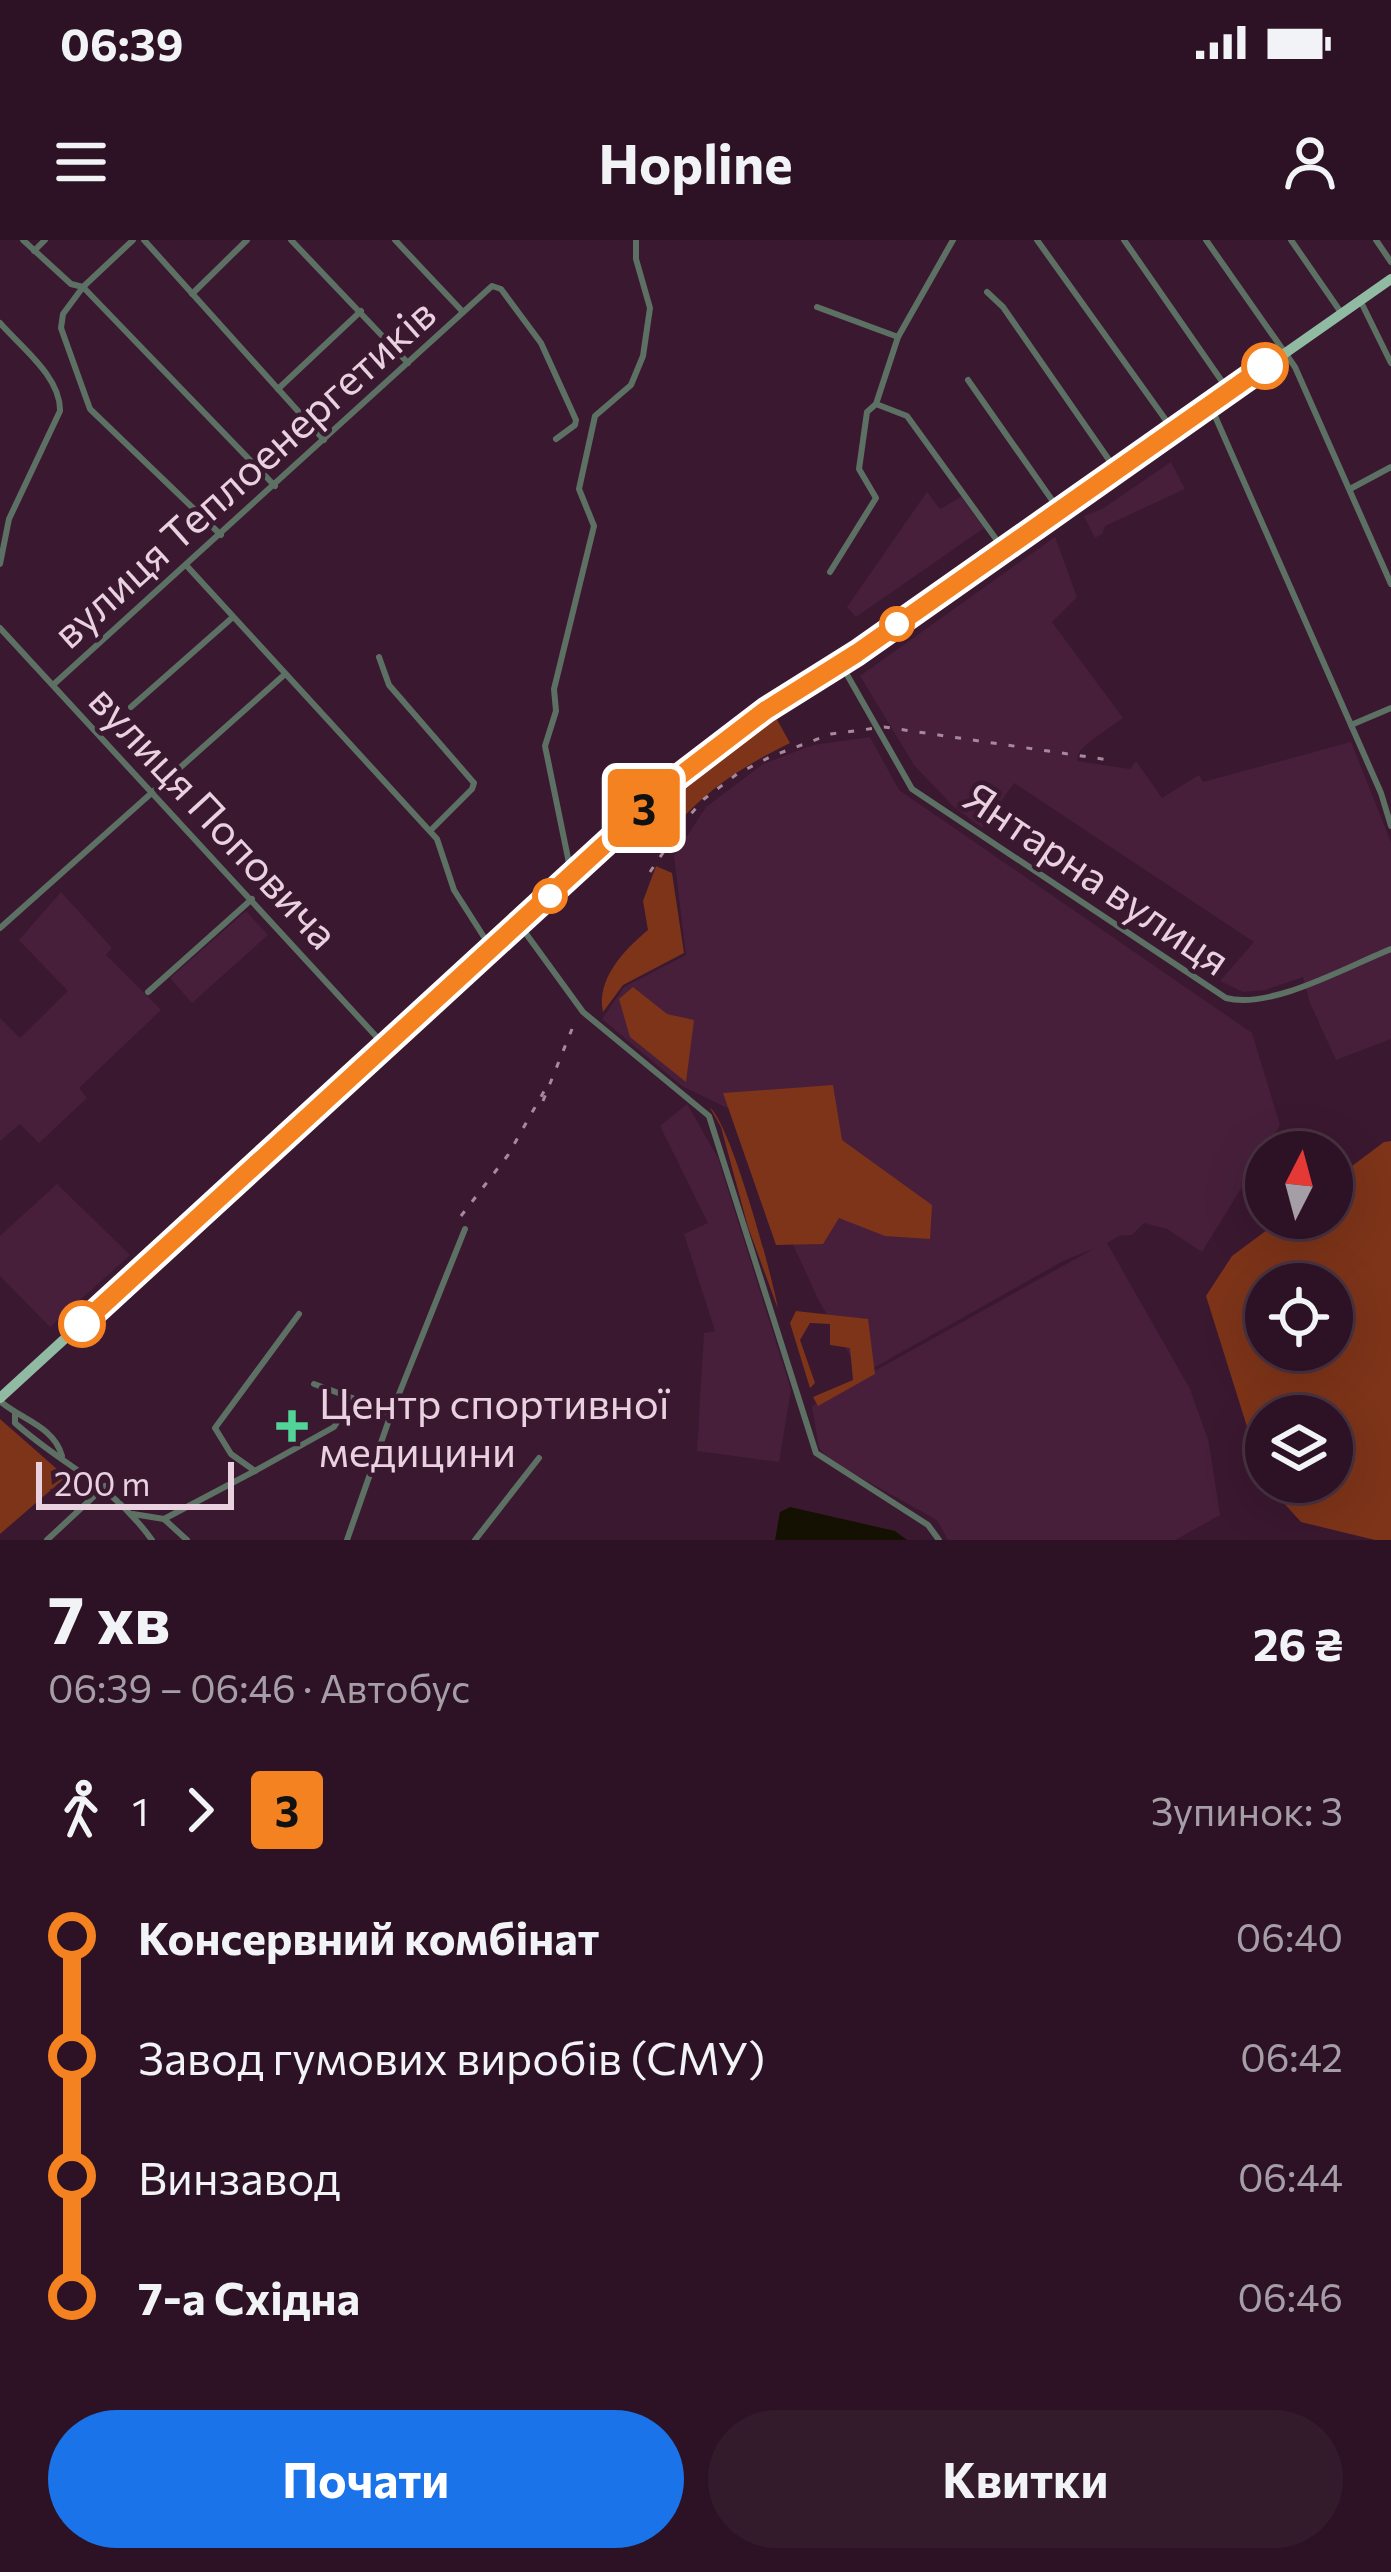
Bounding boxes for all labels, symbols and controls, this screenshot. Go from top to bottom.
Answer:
text: 06:39 [60,15,184,70]
icon: menu [48,129,114,195]
text: Hopline [598,129,793,195]
icon: person [1277,129,1343,195]
street label: вулиця Теплоенергетиків [41,286,445,658]
unlabelled marker [1243,344,1287,388]
unlabelled marker [881,608,913,640]
street label: вулиця Поповича [80,673,350,959]
line badge: 3 [605,769,683,847]
street label: Янтарна вулиця [955,769,1241,985]
text: 3 [632,782,656,834]
unlabelled marker [534,880,566,912]
north arrow [1245,1131,1353,1239]
map controls [1245,1131,1353,1503]
button: locate [1245,1263,1353,1371]
unlabelled marker [60,1302,104,1346]
place label: Центр спортивної медицини [319,1376,671,1476]
button: layers [1245,1395,1353,1503]
marker: Центр спортивної медицини [276,1410,308,1442]
scale bar [36,1456,234,1509]
text: 200 m [54,1462,150,1503]
text: 7 хв [48,1577,170,1658]
text: 26 ₴ [1253,1615,1343,1670]
text: 06:39 – 06:46 · Автобус [48,1663,470,1711]
icon: walk [48,1777,114,1843]
icon: forward [167,1777,233,1843]
text: 3 [275,1784,299,1836]
text: 1 [132,1786,149,1834]
text: Зупинок: 3 [1151,1786,1343,1834]
text: Консервний комбінат [138,1909,599,1964]
text: 06:40 [1236,1912,1343,1960]
text: Завод гумових виробів (СМУ) [138,2029,765,2084]
text: 06:42 [1240,2032,1343,2080]
text: Винзавод [138,2149,340,2204]
text: 06:44 [1238,2152,1343,2200]
text: 7-а Східна [138,2269,360,2324]
text: 06:46 [1238,2272,1343,2320]
button: Почати [48,2410,684,2548]
button: Квитки [708,2410,1343,2548]

